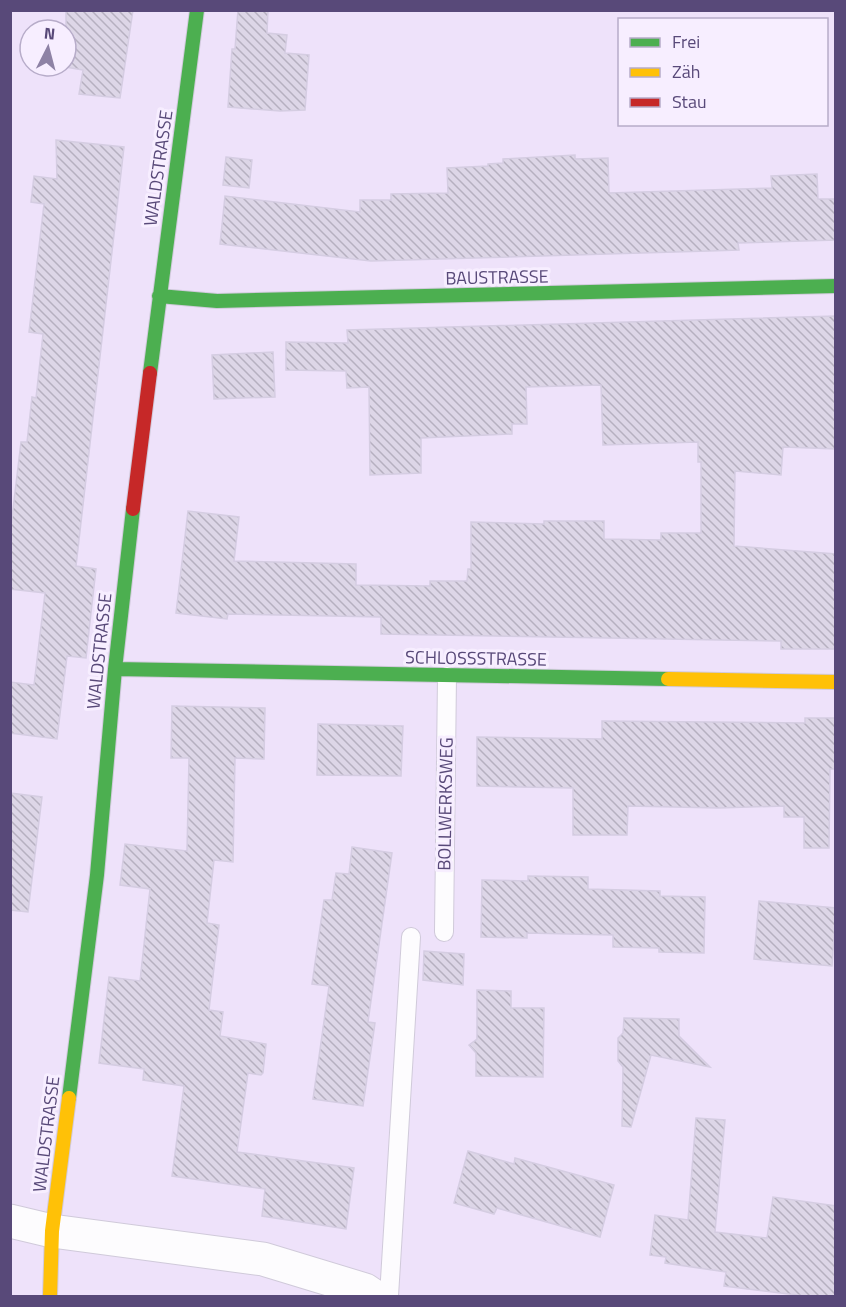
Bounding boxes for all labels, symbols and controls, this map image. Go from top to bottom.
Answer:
north arrow [18,18,78,78]
legend [618,18,828,126]
text: N [43,21,56,46]
text: Frei [672,28,700,55]
text: Zäh [672,58,700,85]
text: Stau [672,88,707,115]
street label: WALDSTRASSE [137,108,180,228]
street label: BAUSTRASSE [445,263,549,291]
street label: WALDSTRASSE [79,591,119,710]
street label: SCHLOSSSTRASSE [405,643,547,673]
street label: BOLLWERKSWEG [430,737,460,871]
street label: WALDSTRASSE [25,1074,67,1194]

